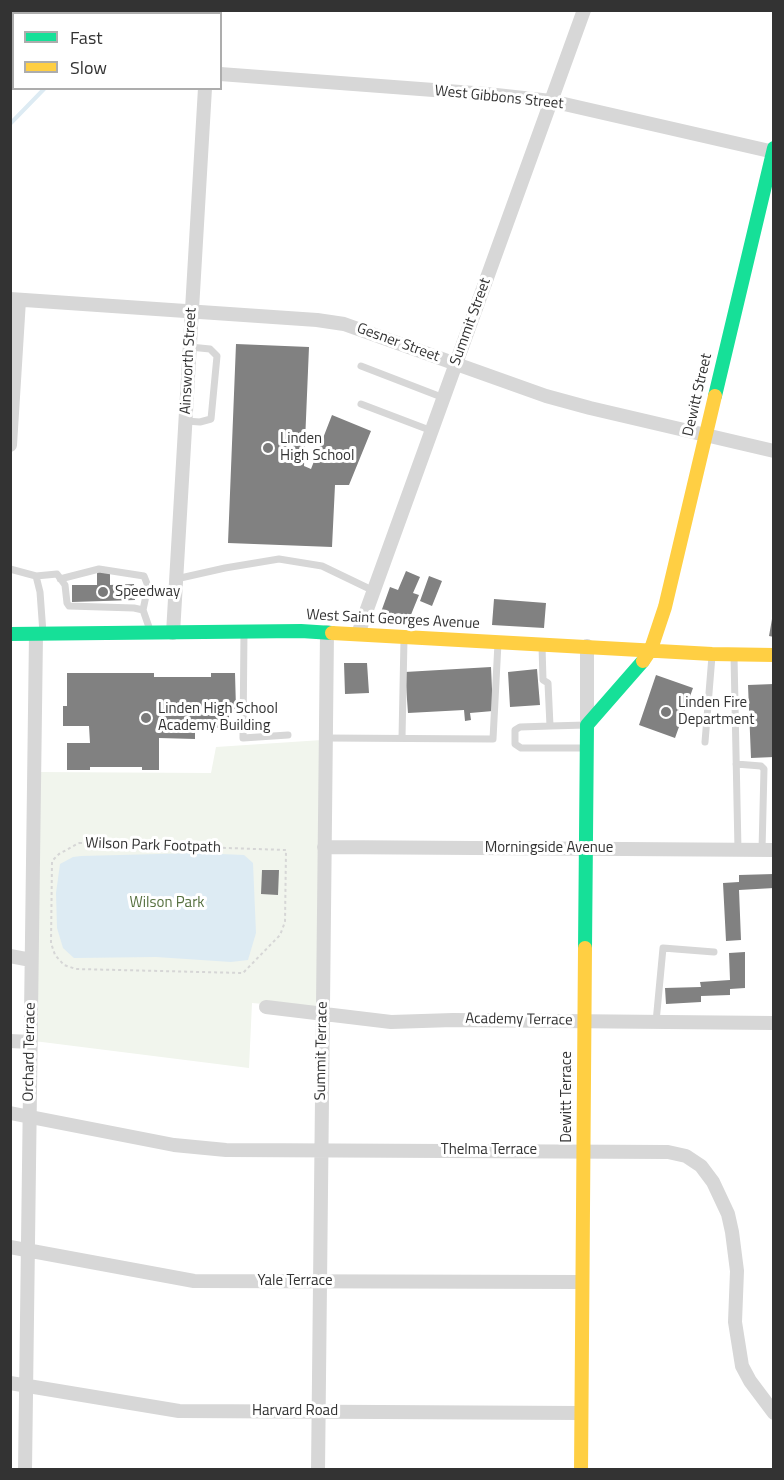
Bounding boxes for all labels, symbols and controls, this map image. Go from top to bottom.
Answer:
legend [12,12,222,90]
text: Fast [70,24,103,51]
text: Slow [70,54,107,81]
street label: West Gibbons Street [434,82,564,114]
street label: Summit Street [447,276,495,368]
street label: Ainsworth Street [177,307,201,415]
street label: Gesner Street [354,320,442,366]
street label: Dewitt Street [680,352,716,438]
place label: Linden High School [280,430,355,465]
marker: Linden High School [261,441,275,455]
place label: Speedway [115,583,180,601]
marker: Speedway [96,585,110,599]
street label: West Saint Georges Avenue [306,606,480,634]
place label: Linden Fire Department [678,694,755,729]
place label: Linden High School Academy Building [158,700,278,735]
marker: Linden Fire Department [659,705,673,719]
marker: Linden High School Academy Building [139,711,153,725]
street label: Wilson Park Footpath [85,835,221,857]
street label: Morningside Avenue [485,839,613,857]
park label: Wilson Park [130,894,204,912]
street label: Summit Terrace [312,1001,332,1101]
street label: Orchard Terrace [20,1002,40,1102]
street label: Academy Terrace [465,1010,573,1030]
street label: Dewitt Terrace [558,1051,576,1143]
street label: Thelma Terrace [441,1141,537,1159]
street label: Yale Terrace [258,1272,332,1290]
street label: Harvard Road [252,1402,338,1420]

